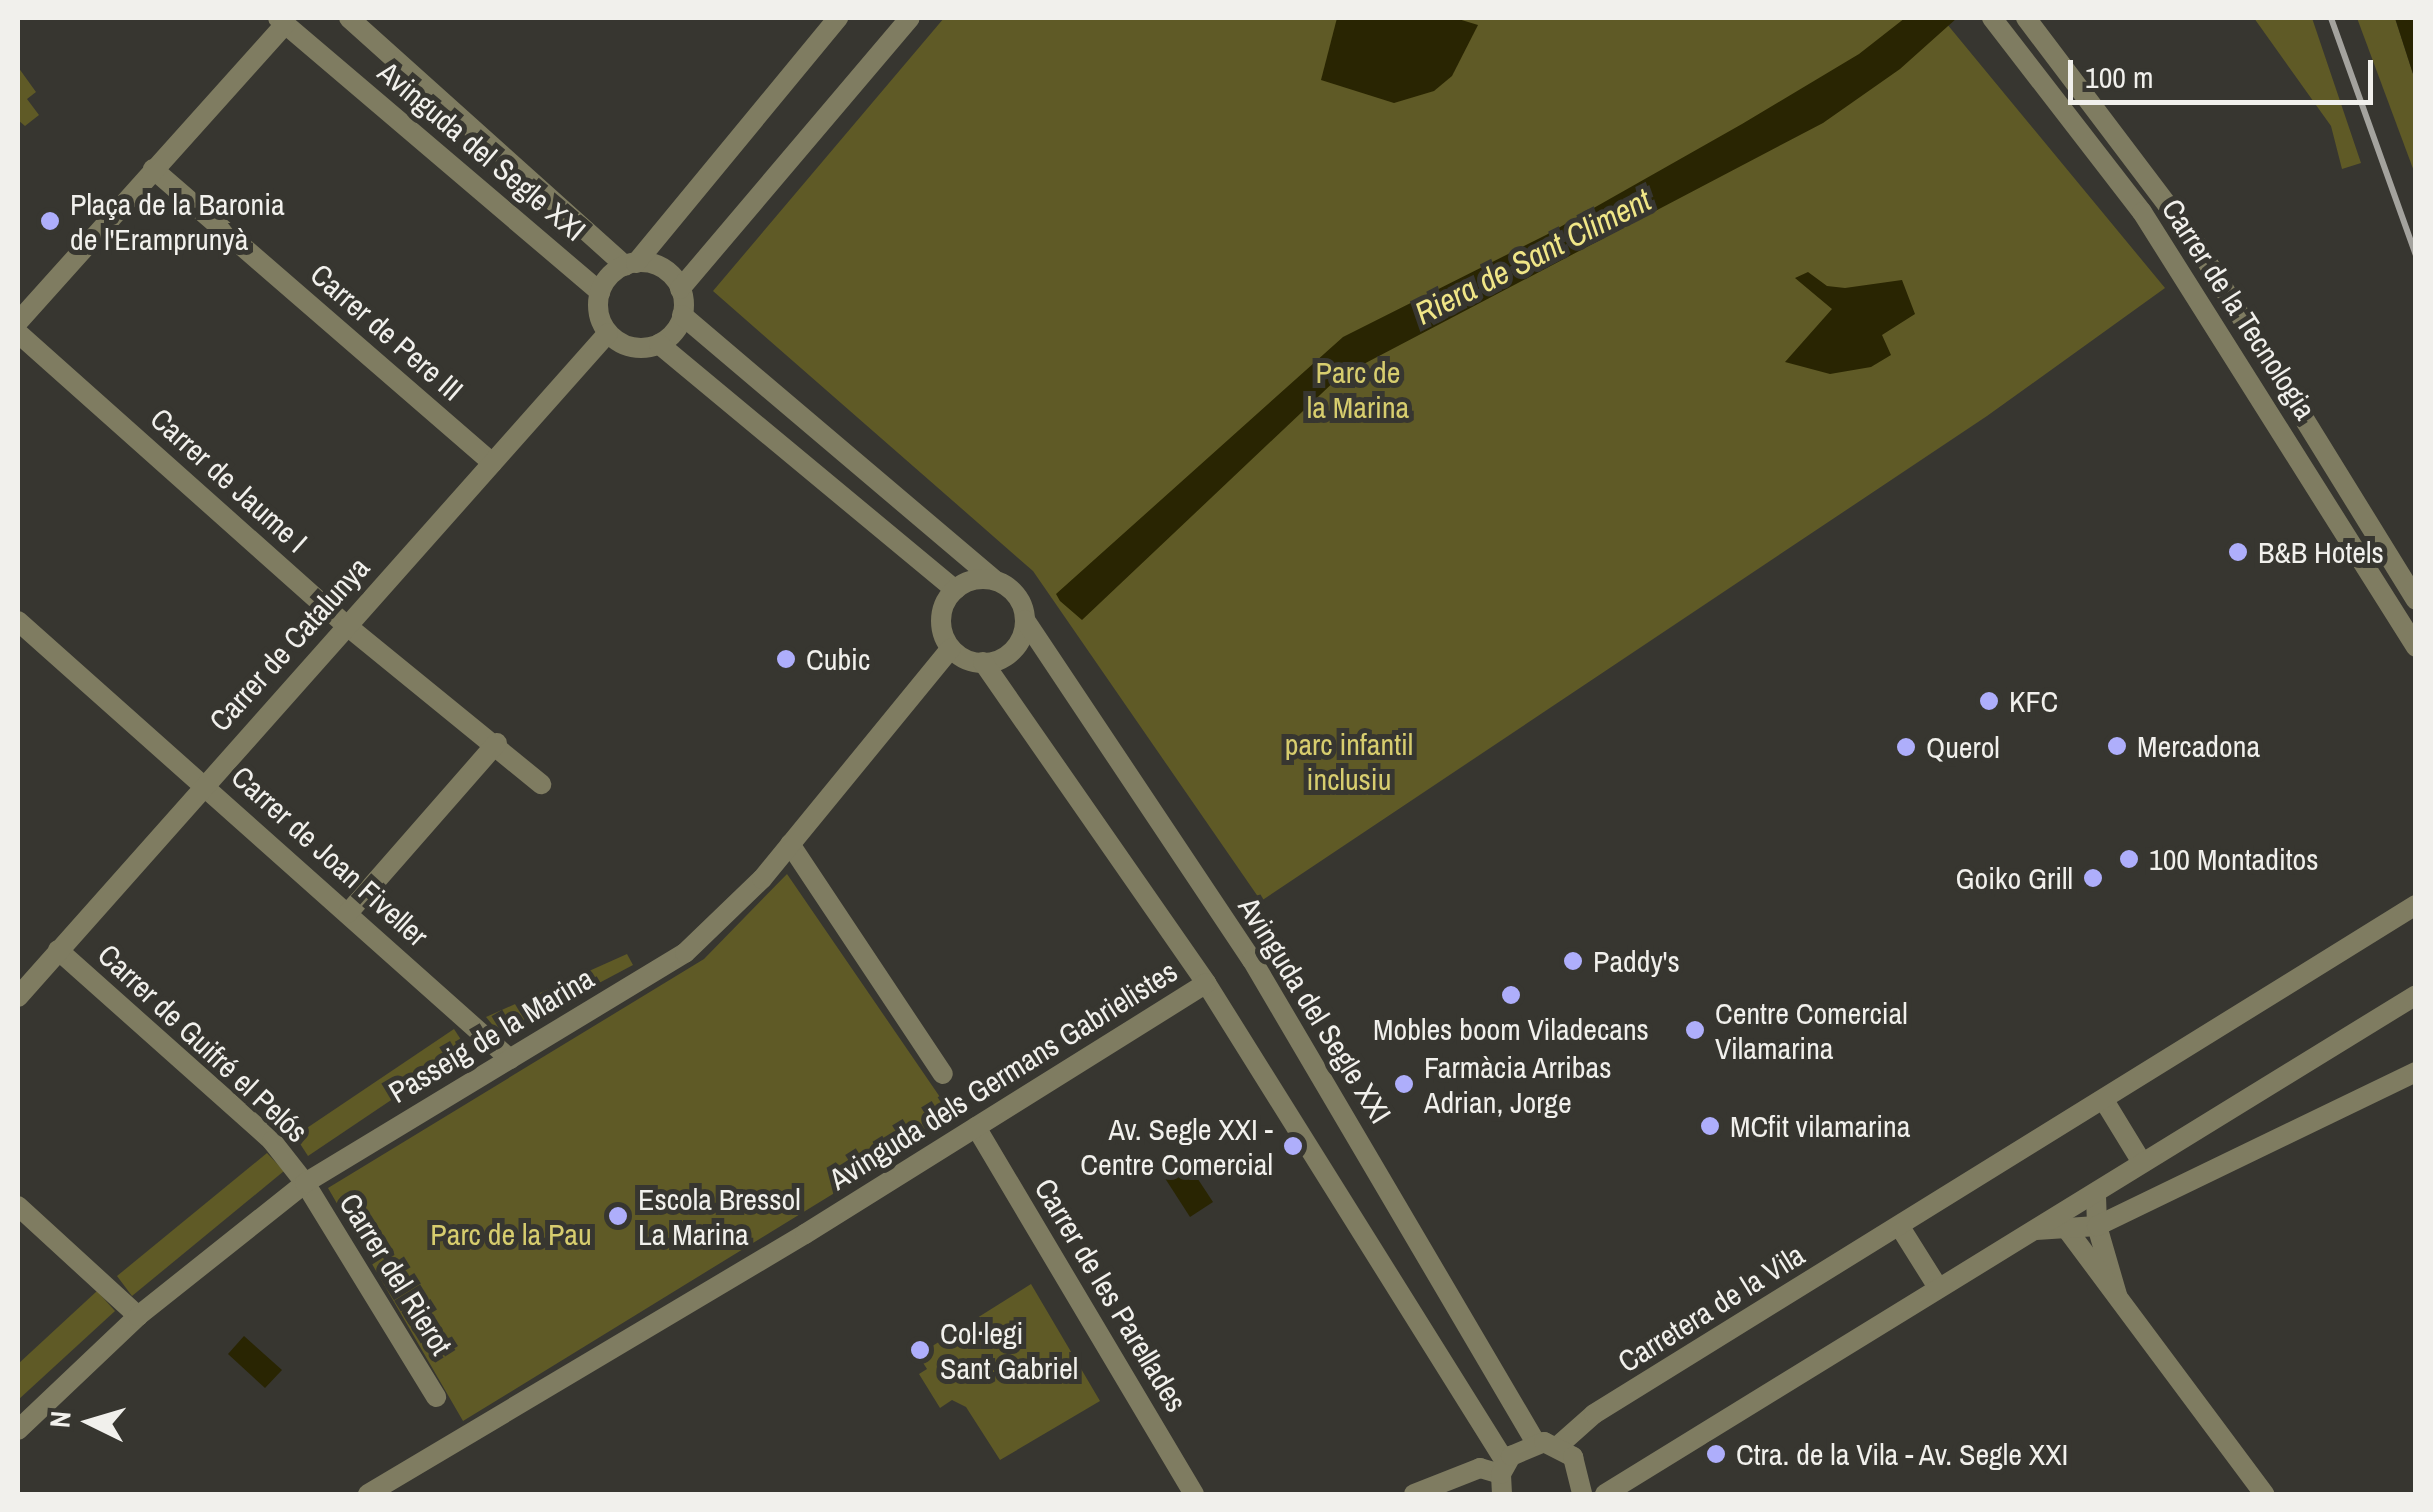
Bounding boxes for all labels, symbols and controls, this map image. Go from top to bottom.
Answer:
scale bar [2073,40,2378,102]
street label: Avinguda del Segle XXI [371,54,593,248]
text: 100 m [2085,57,2153,97]
water label: Riera de Sant Climent [1409,181,1657,333]
place label: Plaça de la Baronia de l'Eramprunyà [70,186,285,256]
street label: Carrer de la Tecnologia [2154,192,2324,426]
marker: Plaça de la Baronia de l'Eramprunyà [39,210,61,232]
street label: Carrer de Pere III [303,256,471,408]
park label: Parc de la Marina [1307,354,1409,424]
street label: Carrer de Jaume I [143,400,315,560]
place label: B&B Hotels [2258,534,2384,570]
marker: B&B Hotels [2227,541,2249,563]
street label: Carrer de Catalunya [202,550,376,738]
place label: Cubic [806,641,870,677]
marker: Cubic [775,648,797,670]
place label: KFC [2009,683,2058,719]
marker: KFC [1978,690,2000,712]
park label: parc infantil inclusiu [1285,726,1413,796]
place label: Mercadona [2137,728,2260,764]
place label: Querol [1926,729,2000,765]
marker: Mercadona [2106,735,2128,757]
marker: Querol [1895,736,1917,758]
street label: Carrer de Joan Fiveller [224,758,436,954]
place label: 100 Montaditos [2149,841,2319,877]
marker: 100 Montaditos [2118,848,2140,870]
place label: Goiko Grill [1955,860,2073,896]
marker: Goiko Grill [2082,867,2104,889]
street label: Avinguda del Segle XXI [1231,890,1399,1130]
street label: Carrer de Guifré el Pelós [91,937,315,1149]
place label: Paddy's [1593,943,1680,979]
marker: Paddy's [1562,950,1584,972]
street label: Avinguda dels Germans Gabrielistes [823,953,1183,1197]
street label: Passeig de la Marina [382,960,600,1110]
marker: Mobles boom Viladecans [1500,984,1522,1006]
place label: Centre Comercial Vilamarina [1715,995,1908,1066]
place label: Mobles boom Viladecans [1373,1011,1649,1047]
marker: Centre Comercial Vilamarina [1684,1019,1706,1041]
place label: Farmàcia Arribas Adrian, Jorge [1424,1049,1613,1120]
marker: Farmàcia Arribas Adrian, Jorge [1393,1073,1415,1095]
place label: MCfit vilamarina [1730,1108,1910,1144]
place label: Av. Segle XXI - Centre Comercial [1080,1111,1273,1182]
marker: MCfit vilamarina [1699,1115,1721,1137]
marker: Av. Segle XXI - Centre Comercial [1282,1135,1304,1157]
street label: Carrer de les Parellades [1027,1172,1195,1418]
place label: Escola Bressol La Marina [638,1181,801,1252]
street label: Carrer del Rierot [332,1187,460,1361]
marker: Escola Bressol La Marina [607,1205,629,1227]
park label: Parc de la Pau [430,1216,592,1252]
street label: Carretera de la Vila [1611,1236,1811,1380]
place label: Col·legi Sant Gabriel [940,1315,1078,1386]
marker: Col·legi Sant Gabriel [909,1339,931,1361]
north arrow [40,1372,140,1472]
text: N [40,1409,80,1429]
place label: Ctra. de la Vila - Av. Segle XXI [1736,1436,2070,1472]
marker: Ctra. de la Vila - Av. Segle XXI [1705,1443,1727,1465]

